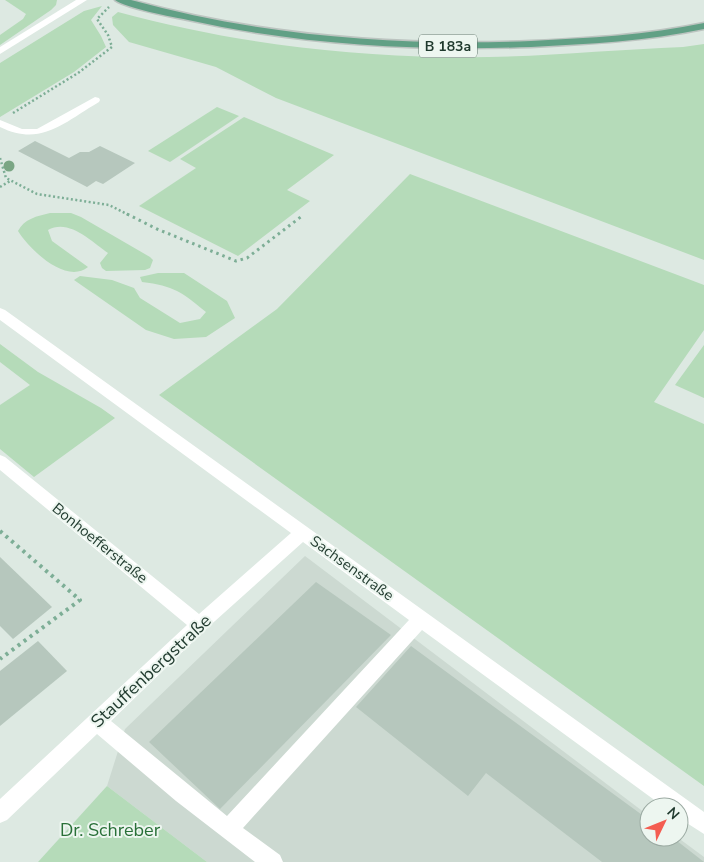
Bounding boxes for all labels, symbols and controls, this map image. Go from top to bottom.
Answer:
road number: B 183a [419,34,477,58]
street label: Bonhoefferstraße [48,498,152,588]
street label: Sachsenstraße [306,531,398,605]
street label: Stauffenbergstraße [86,609,216,733]
north arrow [639,797,689,847]
text: N [663,803,684,824]
park label: Dr. Schreber [60,818,161,842]

